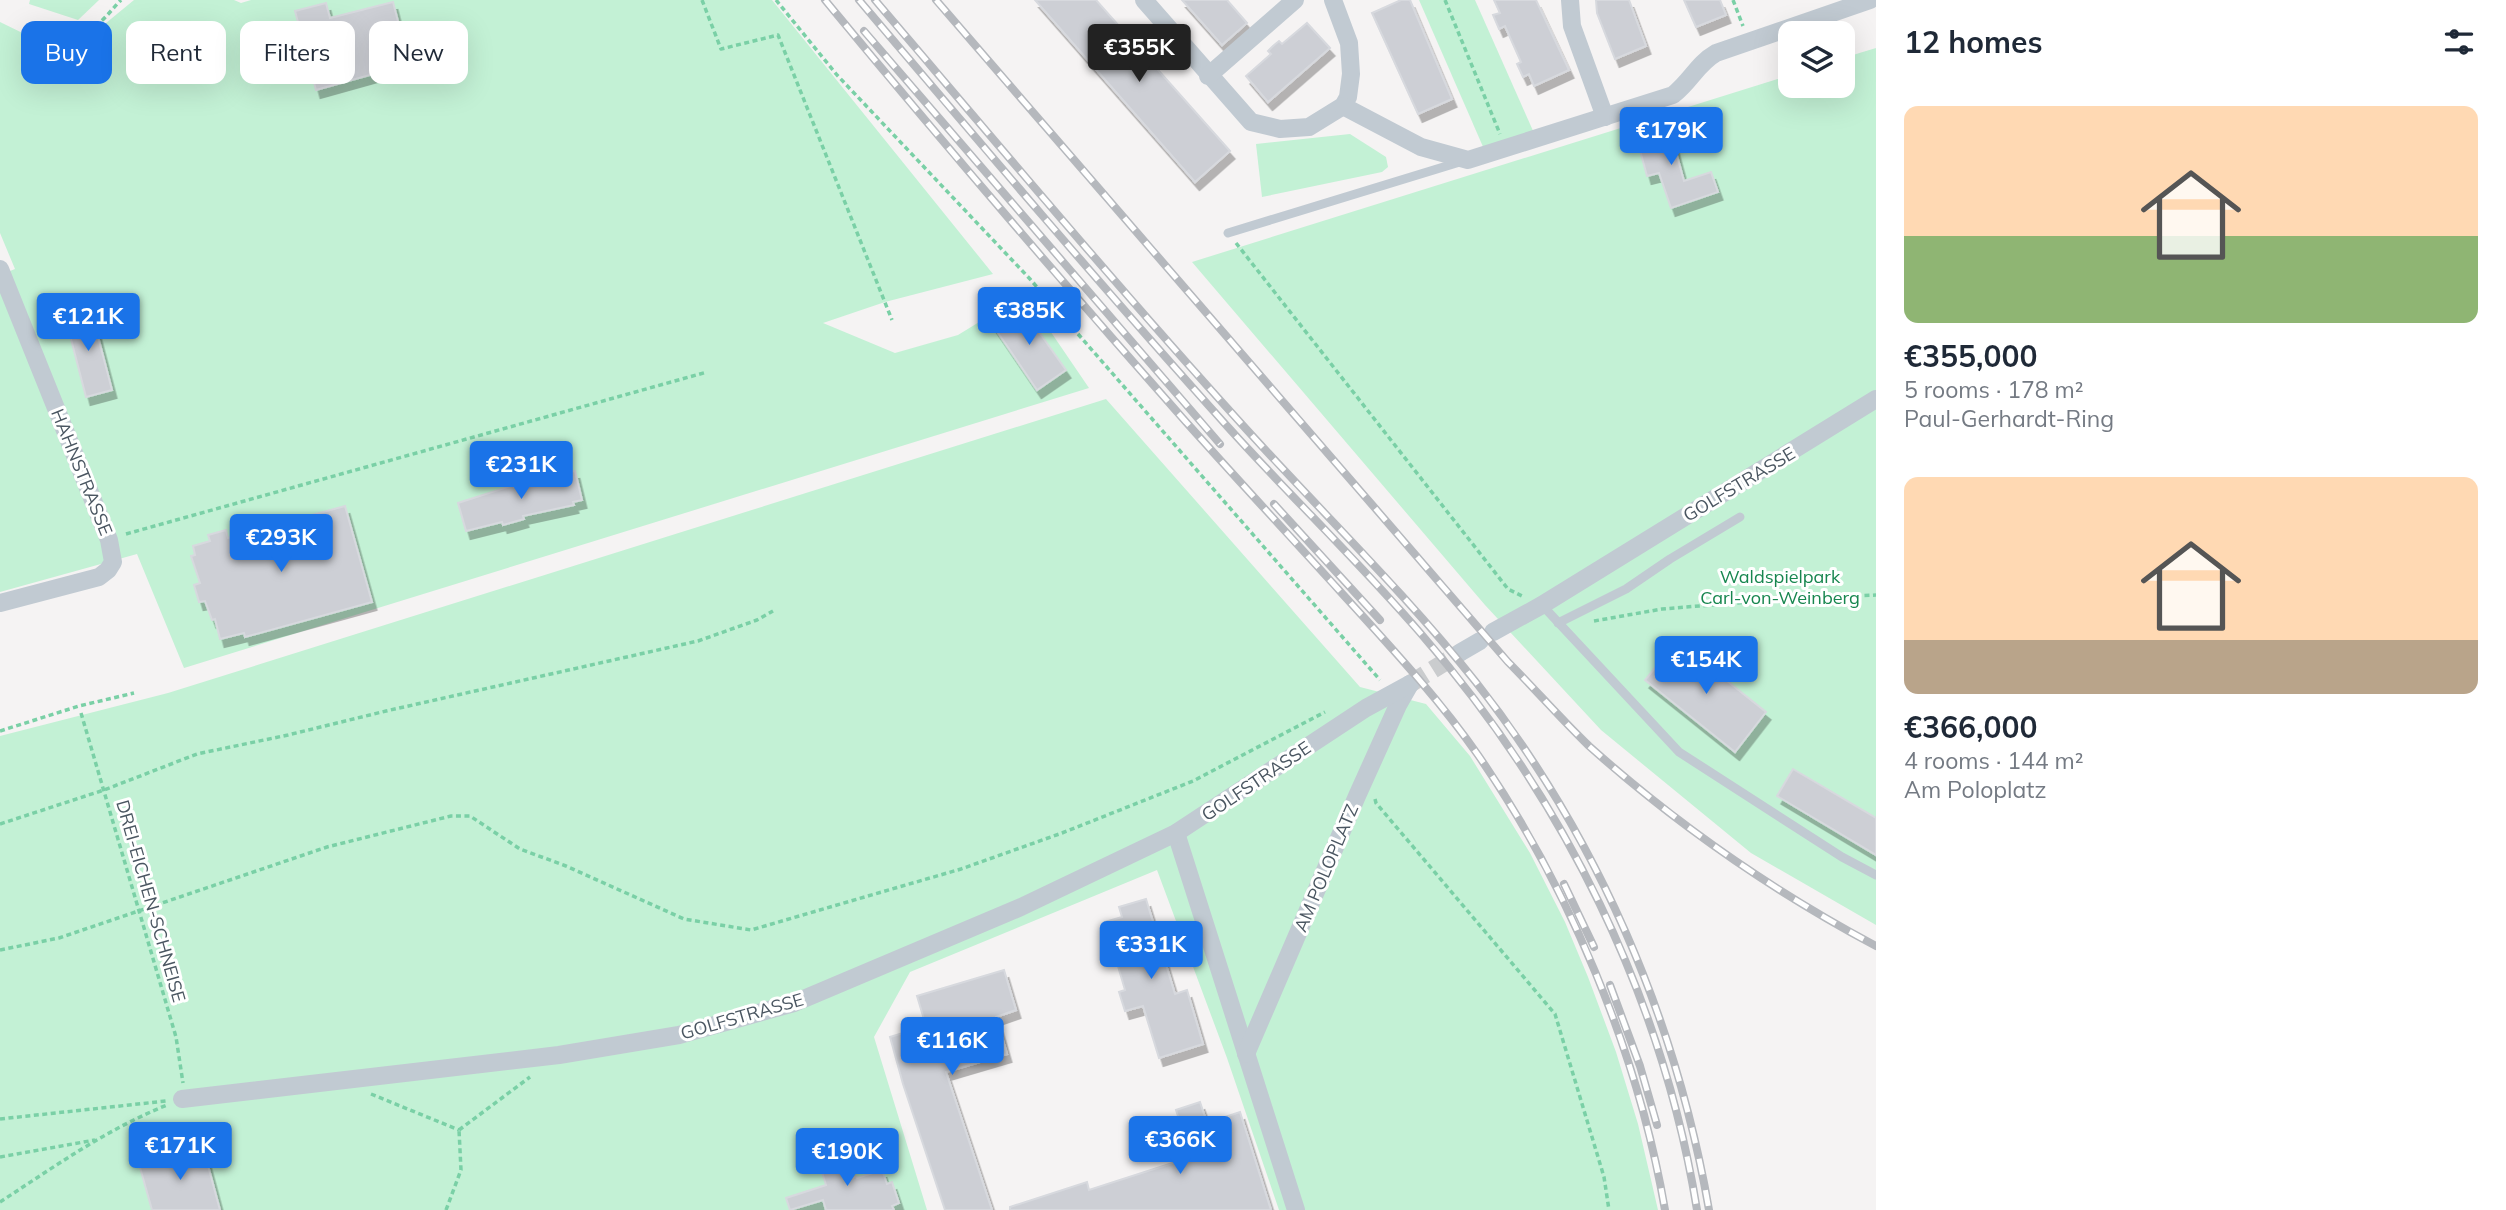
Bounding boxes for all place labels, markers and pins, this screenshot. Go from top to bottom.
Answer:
pin: €355K [1090,24,1188,84]
pin: €179K [1622,108,1720,167]
pin: €385K [980,288,1078,347]
pin: €121K [39,294,137,353]
pin: €231K [472,442,570,501]
pin: €293K [232,514,330,574]
pin: €154K [1657,636,1755,696]
pin: €331K [1102,922,1200,981]
pin: €116K [903,1018,1001,1077]
pin: €366K [1131,1116,1229,1176]
pin: €171K [131,1122,229,1182]
pin: €190K [798,1128,896,1188]

